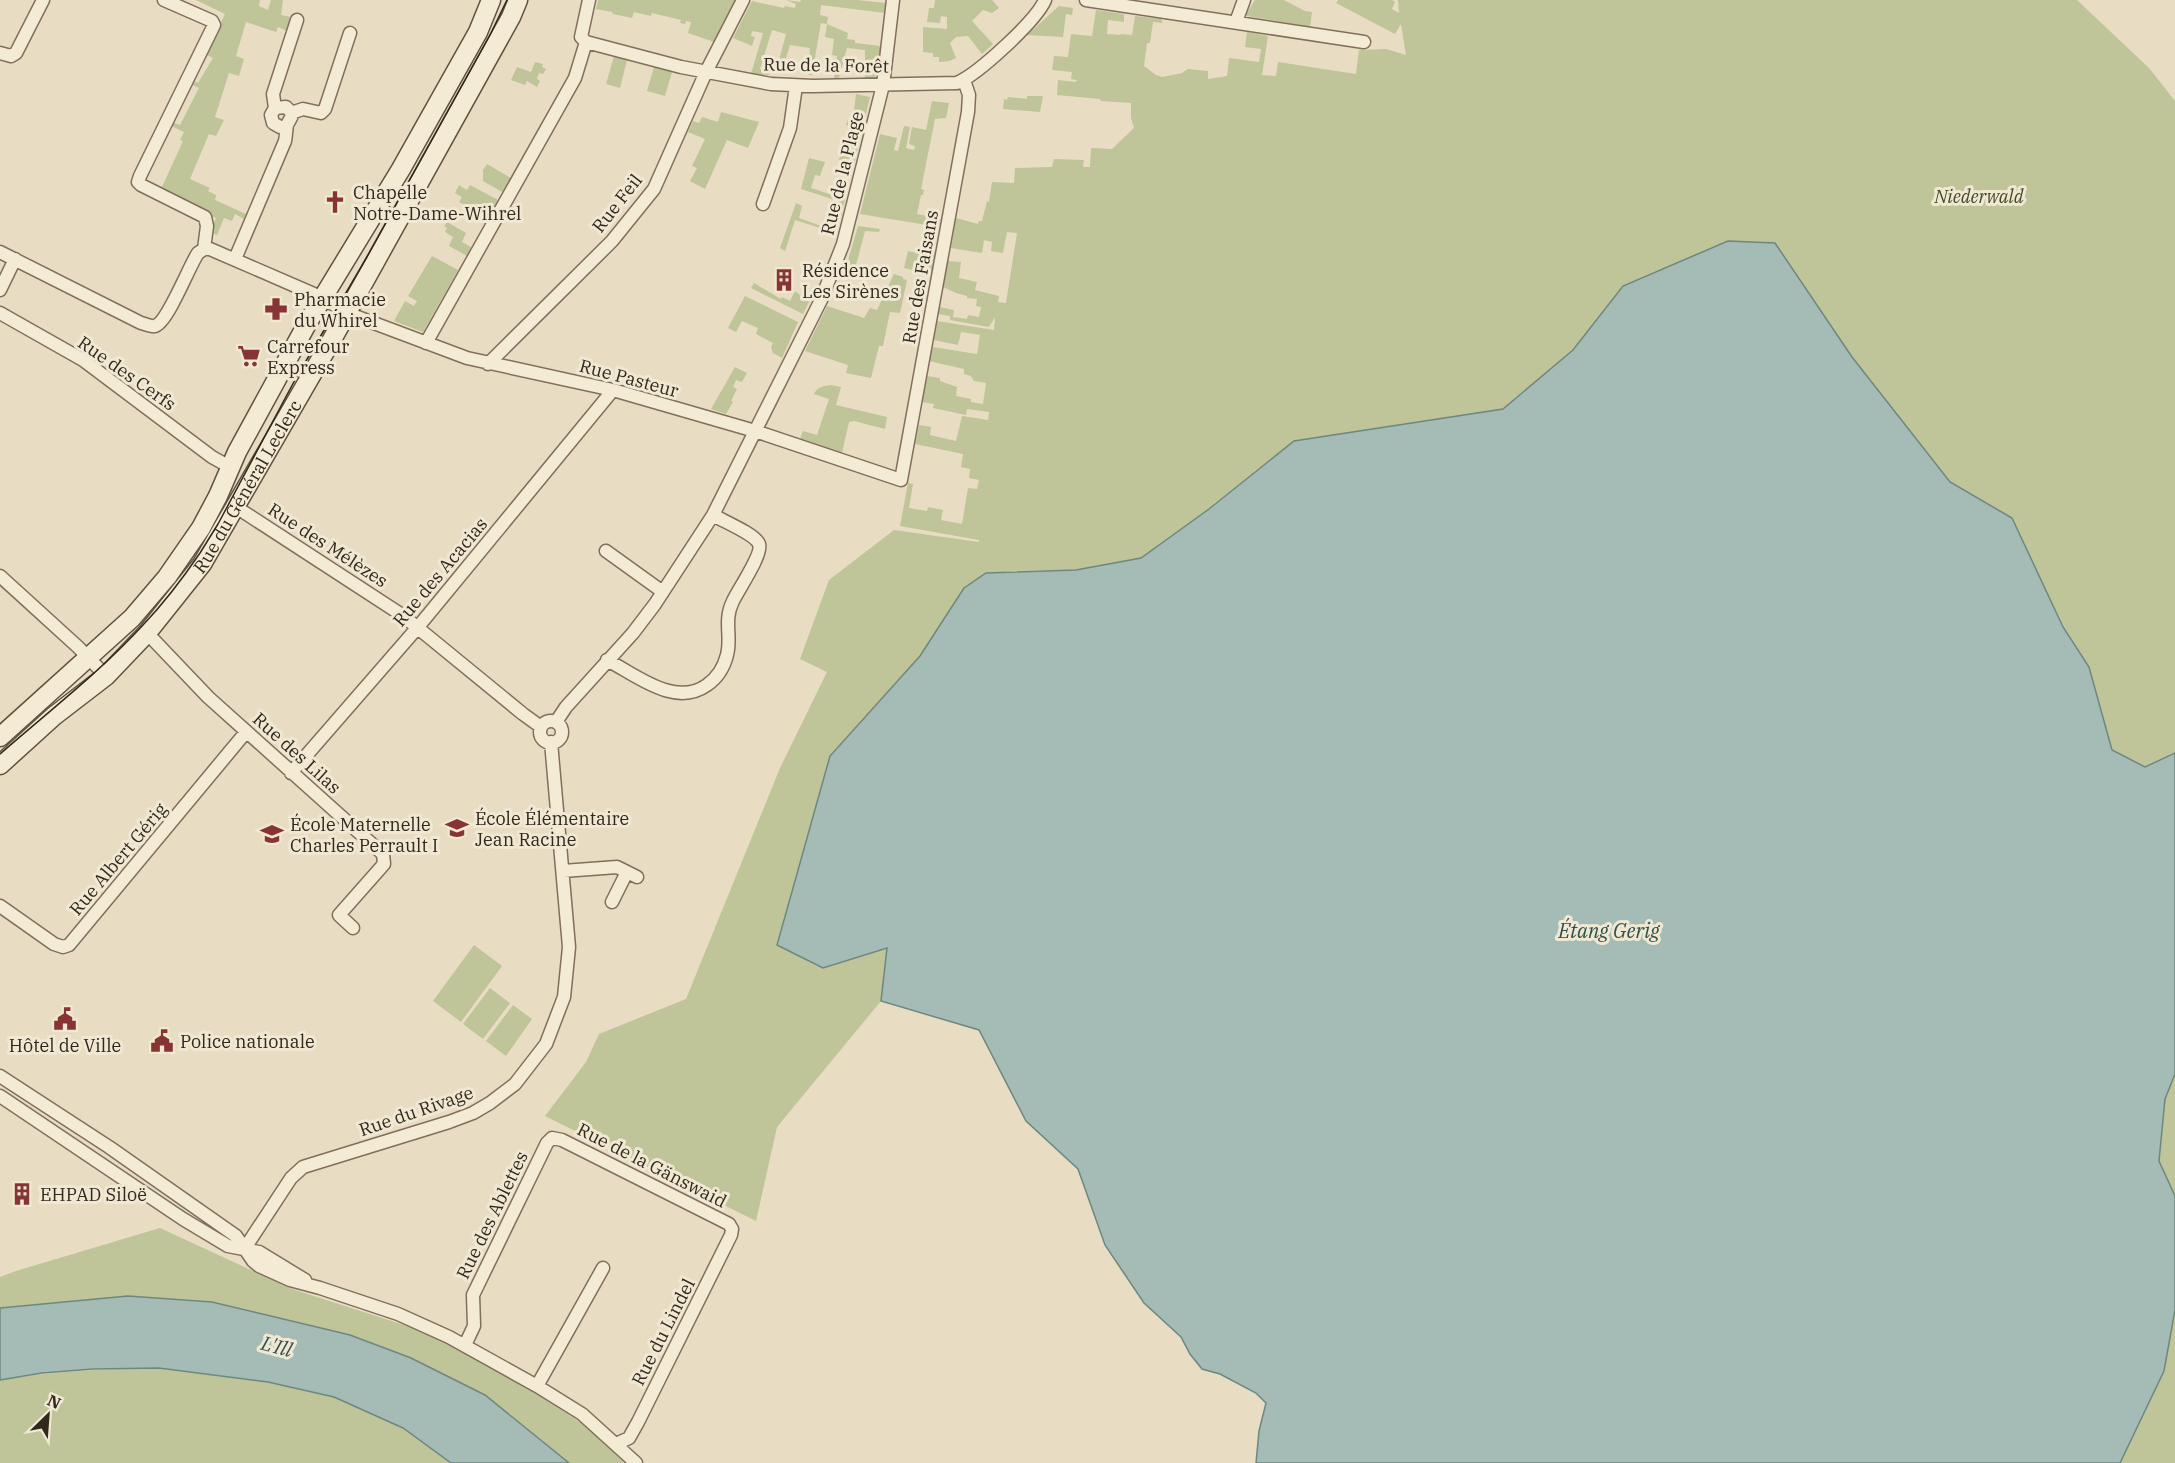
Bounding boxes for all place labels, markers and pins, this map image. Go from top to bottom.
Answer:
place label: Chapelle Notre-Dame-Wihrel [353,181,522,225]
church icon: Chapelle Notre-Dame-Wihrel [322,189,348,215]
place label: Résidence Les Sirènes [802,259,899,303]
building icon: Résidence Les Sirènes [771,267,797,293]
place label: Pharmacie du Whirel [294,288,386,332]
pharmacy icon: Pharmacie du Whirel [263,296,289,322]
place label: Carrefour Express [267,335,349,379]
supermarket icon: Carrefour Express [236,343,262,369]
place label: École Élémentaire Jean Racine [475,807,629,851]
place label: École Maternelle Charles Perrault I [290,813,438,857]
school or university icon: École Élémentaire Jean Racine [444,815,470,841]
school or university icon: École Maternelle Charles Perrault I [259,821,285,847]
public building icon: Hôtel de Ville [52,1006,78,1032]
public building icon: Police nationale [149,1028,175,1054]
place label: Police nationale [180,1030,315,1053]
place label: Hôtel de Ville [9,1034,121,1057]
building icon: EHPAD Siloë [9,1181,35,1207]
place label: EHPAD Siloë [40,1183,147,1206]

